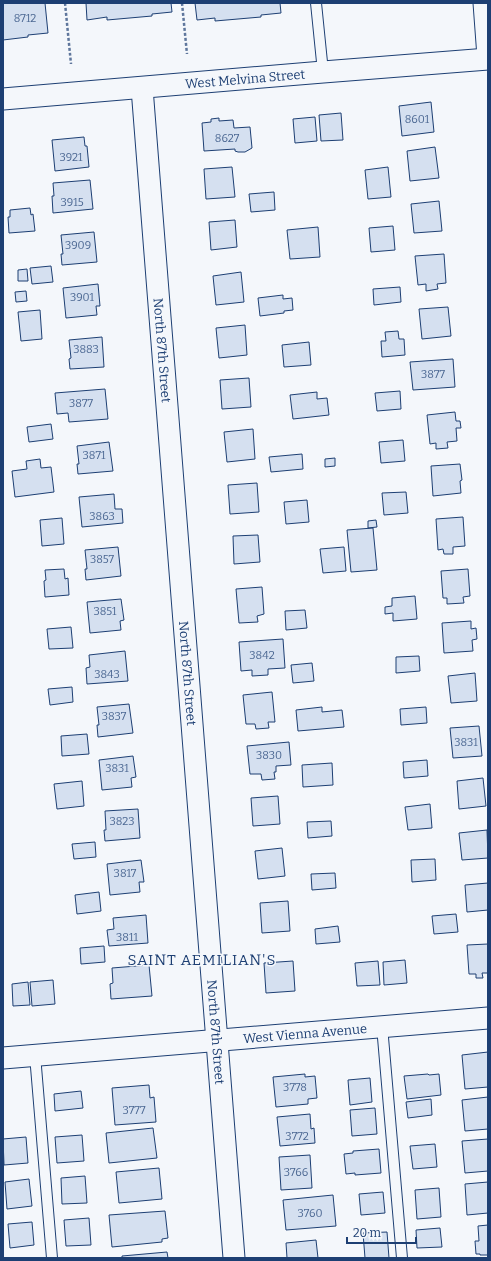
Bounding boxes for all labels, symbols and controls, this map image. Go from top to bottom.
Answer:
house number: 8712 [14,12,36,25]
street label: West Melvina Street [185,67,306,92]
house number: 8601 [405,113,430,126]
house number: 8627 [215,132,240,145]
house number: 3921 [59,151,83,164]
house number: 3915 [60,196,84,209]
house number: 3909 [65,239,91,252]
house number: 3901 [70,291,95,304]
street label: North 87th Street [151,297,174,403]
house number: 3883 [73,343,99,356]
house number: 3877 [421,368,445,381]
house number: 3877 [69,397,93,410]
house number: 3871 [83,449,106,462]
house number: 3863 [89,510,115,523]
house number: 3857 [90,553,115,566]
house number: 3851 [93,605,117,618]
street label: North 87th Street [176,620,199,726]
house number: 3842 [249,649,275,662]
house number: 3843 [94,668,120,681]
house number: 3837 [102,710,127,723]
house number: 3831 [454,736,478,749]
house number: 3830 [256,749,282,762]
house number: 3831 [105,762,129,775]
house number: 3823 [109,815,135,828]
house number: 3817 [114,867,137,880]
house number: 3811 [116,931,138,944]
district label: SAINT AEMILIAN'S [127,951,277,969]
street label: North 87th Street [204,979,227,1085]
street label: West Vienna Avenue [242,1021,368,1046]
house number: 3778 [283,1081,307,1094]
house number: 3777 [123,1104,146,1117]
house number: 3772 [285,1130,309,1143]
house number: 3766 [284,1166,308,1179]
house number: 3760 [297,1207,323,1220]
scale bar [347,1219,416,1245]
text: 20 m [353,1226,382,1240]

